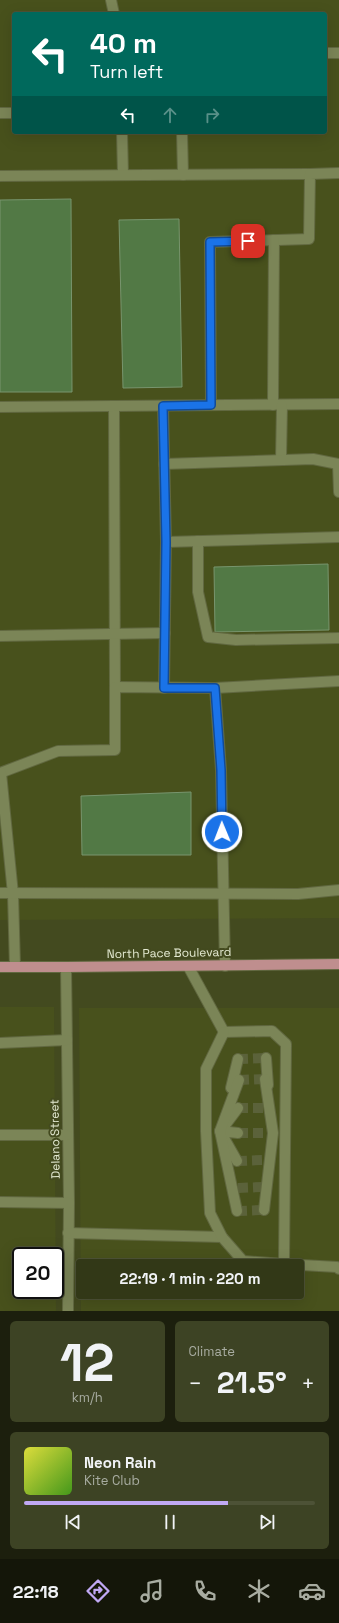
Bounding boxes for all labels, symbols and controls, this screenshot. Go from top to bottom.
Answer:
text: 40 m [90,25,157,61]
icon: left [24,28,76,80]
text: Turn left [90,60,163,83]
icon: left [117,104,139,126]
icon: ahead [159,104,181,126]
icon: right [201,104,223,126]
pin [231,224,265,258]
icon: arrive [237,230,259,252]
position arrow [201,811,243,853]
street label: North Pace Boulevard [106,944,232,962]
street label: Delano Street [46,1099,64,1179]
speed limit sign: 20 [12,1247,64,1299]
text: 22:19 · 1 min · 220 m [120,1269,260,1288]
text: 12 [60,1330,114,1396]
text: Climate [189,1343,235,1360]
text: 21.5° [217,1363,287,1402]
text: − [189,1369,202,1397]
text: + [301,1369,315,1397]
text: km/h [72,1389,103,1406]
text: Neon Rain [84,1453,156,1472]
text: Kite Club [84,1472,140,1489]
icon: previous [62,1511,84,1533]
icon: pause [159,1511,181,1533]
icon: next [256,1511,278,1533]
icon: directions [84,1577,112,1605]
icon: music [138,1577,166,1605]
icon: phone [191,1577,219,1605]
icon: climate [245,1577,273,1605]
icon: car [298,1577,326,1605]
text: 22:18 [13,1580,58,1603]

